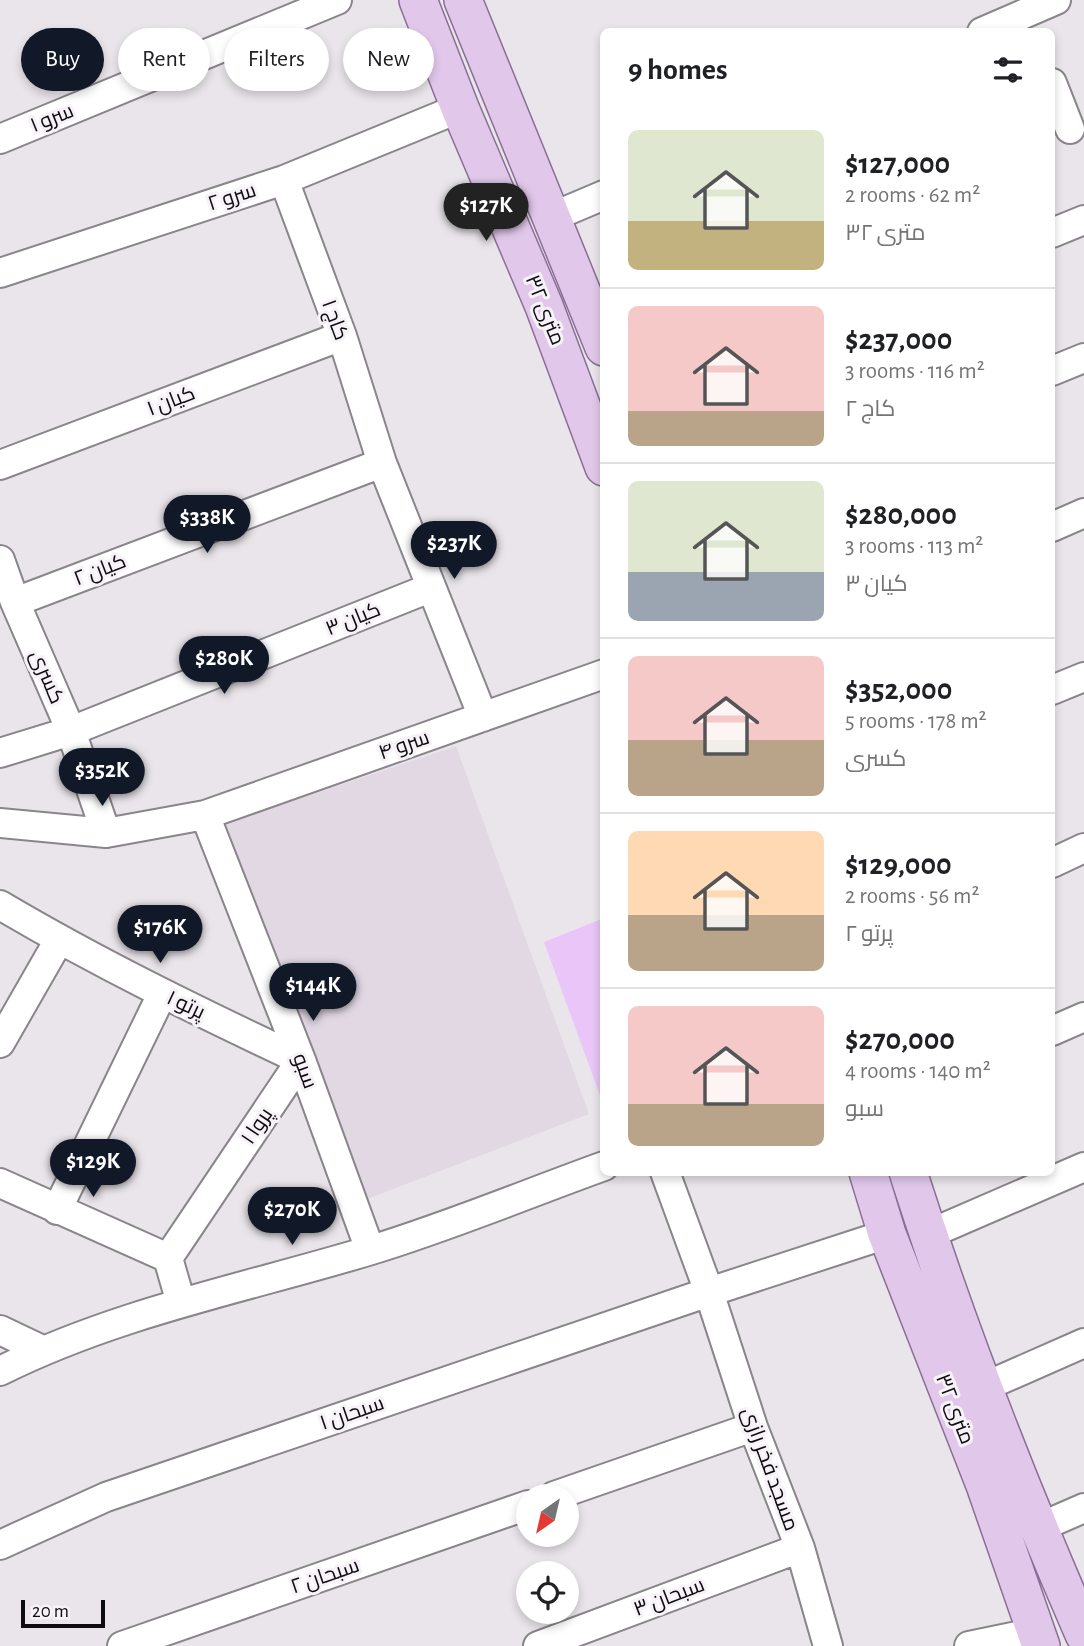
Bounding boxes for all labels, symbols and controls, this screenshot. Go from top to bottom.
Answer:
chip: Buy [21,28,104,91]
chip: Rent [118,28,210,91]
chip: Filters [224,28,329,91]
chip: New [343,28,434,91]
icon: filters [989,51,1027,89]
text: 9 homes [628,55,728,85]
street label: سرو ۱ [27,100,77,137]
text: $127,000 [845,149,950,179]
icon: home [684,158,768,242]
street label: سرو ۲ [205,179,259,216]
pin: $127K [437,184,535,243]
text: 2 rooms · 62 m² [845,184,980,207]
text: $127K [460,194,512,217]
text: ۳۲ متری [845,222,926,245]
street label: ۳۲ متری [520,272,569,349]
street label: کاج ۱ [315,297,352,344]
text: $237,000 [845,325,952,355]
icon: home [684,334,768,418]
text: 3 rooms · 116 m² [845,360,985,383]
street label: کیان ۱ [144,382,199,422]
text: کاج ۲ [845,398,895,421]
pin: $338K [158,496,256,555]
text: $280,000 [845,500,957,530]
text: $338K [180,506,234,529]
icon: home [684,509,768,593]
pin: $237K [405,522,503,581]
text: $237K [427,532,481,555]
text: 3 rooms · 113 m² [845,535,983,558]
street label: کیان ۲ [71,551,130,591]
text: کیان ۳ [845,573,908,596]
street label: کیان ۳ [323,599,384,641]
pin: $280K [175,636,273,696]
street label: کسری [25,647,68,708]
text: $280K [195,647,253,670]
text: $352,000 [845,675,952,705]
icon: home [684,684,768,768]
text: 5 rooms · 178 m² [845,710,987,733]
street label: سرو ۴ [376,727,432,764]
pin: $352K [53,748,151,808]
text: کسری [845,748,906,771]
text: $352K [75,759,129,782]
text: $129,000 [845,850,952,880]
icon: home [684,859,768,943]
text: 2 rooms · 56 m² [845,885,979,908]
pin: $176K [111,906,209,965]
text: $176K [133,916,187,939]
text: پرتو ۲ [845,923,893,946]
pin: $144K [264,964,362,1023]
text: $144K [285,974,341,997]
street label: پرتو ۱ [162,987,209,1026]
text: $270,000 [845,1025,955,1055]
icon: home [684,1034,768,1118]
street label: سبو [288,1051,321,1092]
text: 4 rooms · 140 m² [845,1060,991,1083]
text: سبو [845,1098,884,1121]
street label: پروا ۱ [237,1104,279,1150]
pin: $129K [44,1140,142,1199]
text: $129K [66,1150,120,1173]
pin: $270K [243,1188,341,1247]
text: $270K [264,1198,320,1221]
street label: ۳۲ متری [930,1371,978,1448]
street label: سبحان ۱ [317,1392,387,1436]
street label: مسجد فخر رازی [736,1405,802,1534]
north arrow [516,1484,579,1547]
map controls [516,1484,579,1624]
street label: سبحان ۲ [288,1555,363,1599]
button: locate [516,1561,579,1624]
street label: سبحان ۳ [631,1574,708,1622]
scale bar [21,1597,105,1629]
text: 20 m [32,1602,69,1621]

